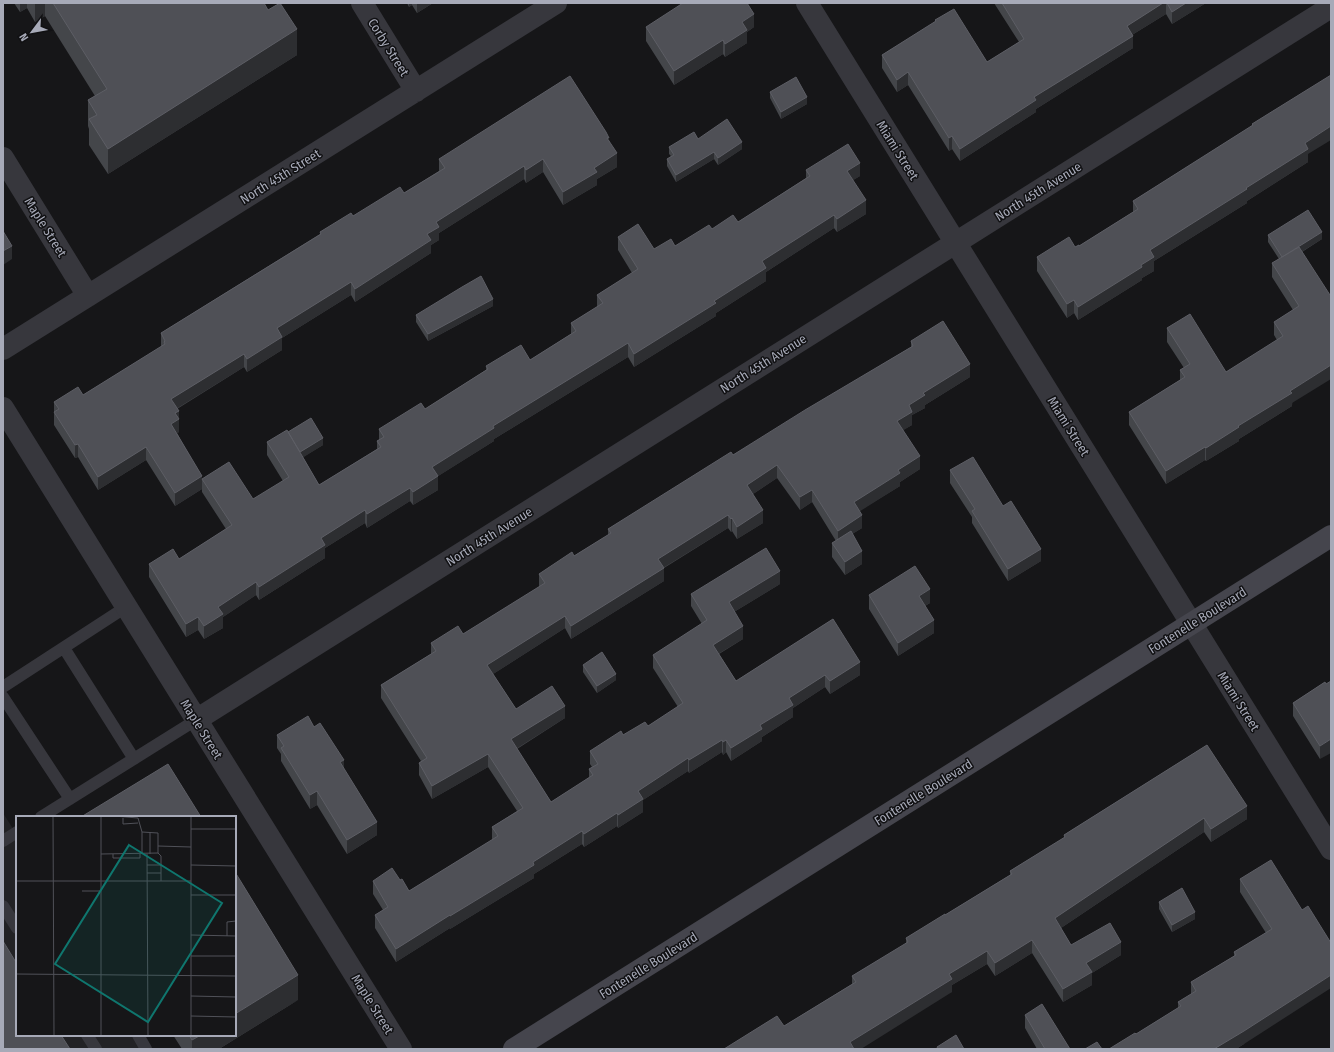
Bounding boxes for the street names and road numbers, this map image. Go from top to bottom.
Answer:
street label: Corby Street [365,16,413,80]
street label: Miami Street [873,118,922,183]
street label: North 45th Street [237,145,324,207]
street label: North 45th Avenue [992,159,1084,224]
street label: Maple Street [21,195,70,260]
street label: North 45th Avenue [717,331,809,396]
street label: Miami Street [1044,394,1093,459]
street label: North 45th Avenue [443,504,535,569]
street label: Fontenelle Boulevard [1146,584,1249,657]
street label: Miami Street [1214,669,1263,734]
street label: Maple Street [177,697,226,762]
street label: Fontenelle Boulevard [872,756,975,829]
street label: Fontenelle Boulevard [597,929,700,1002]
street label: Maple Street [348,972,397,1037]

